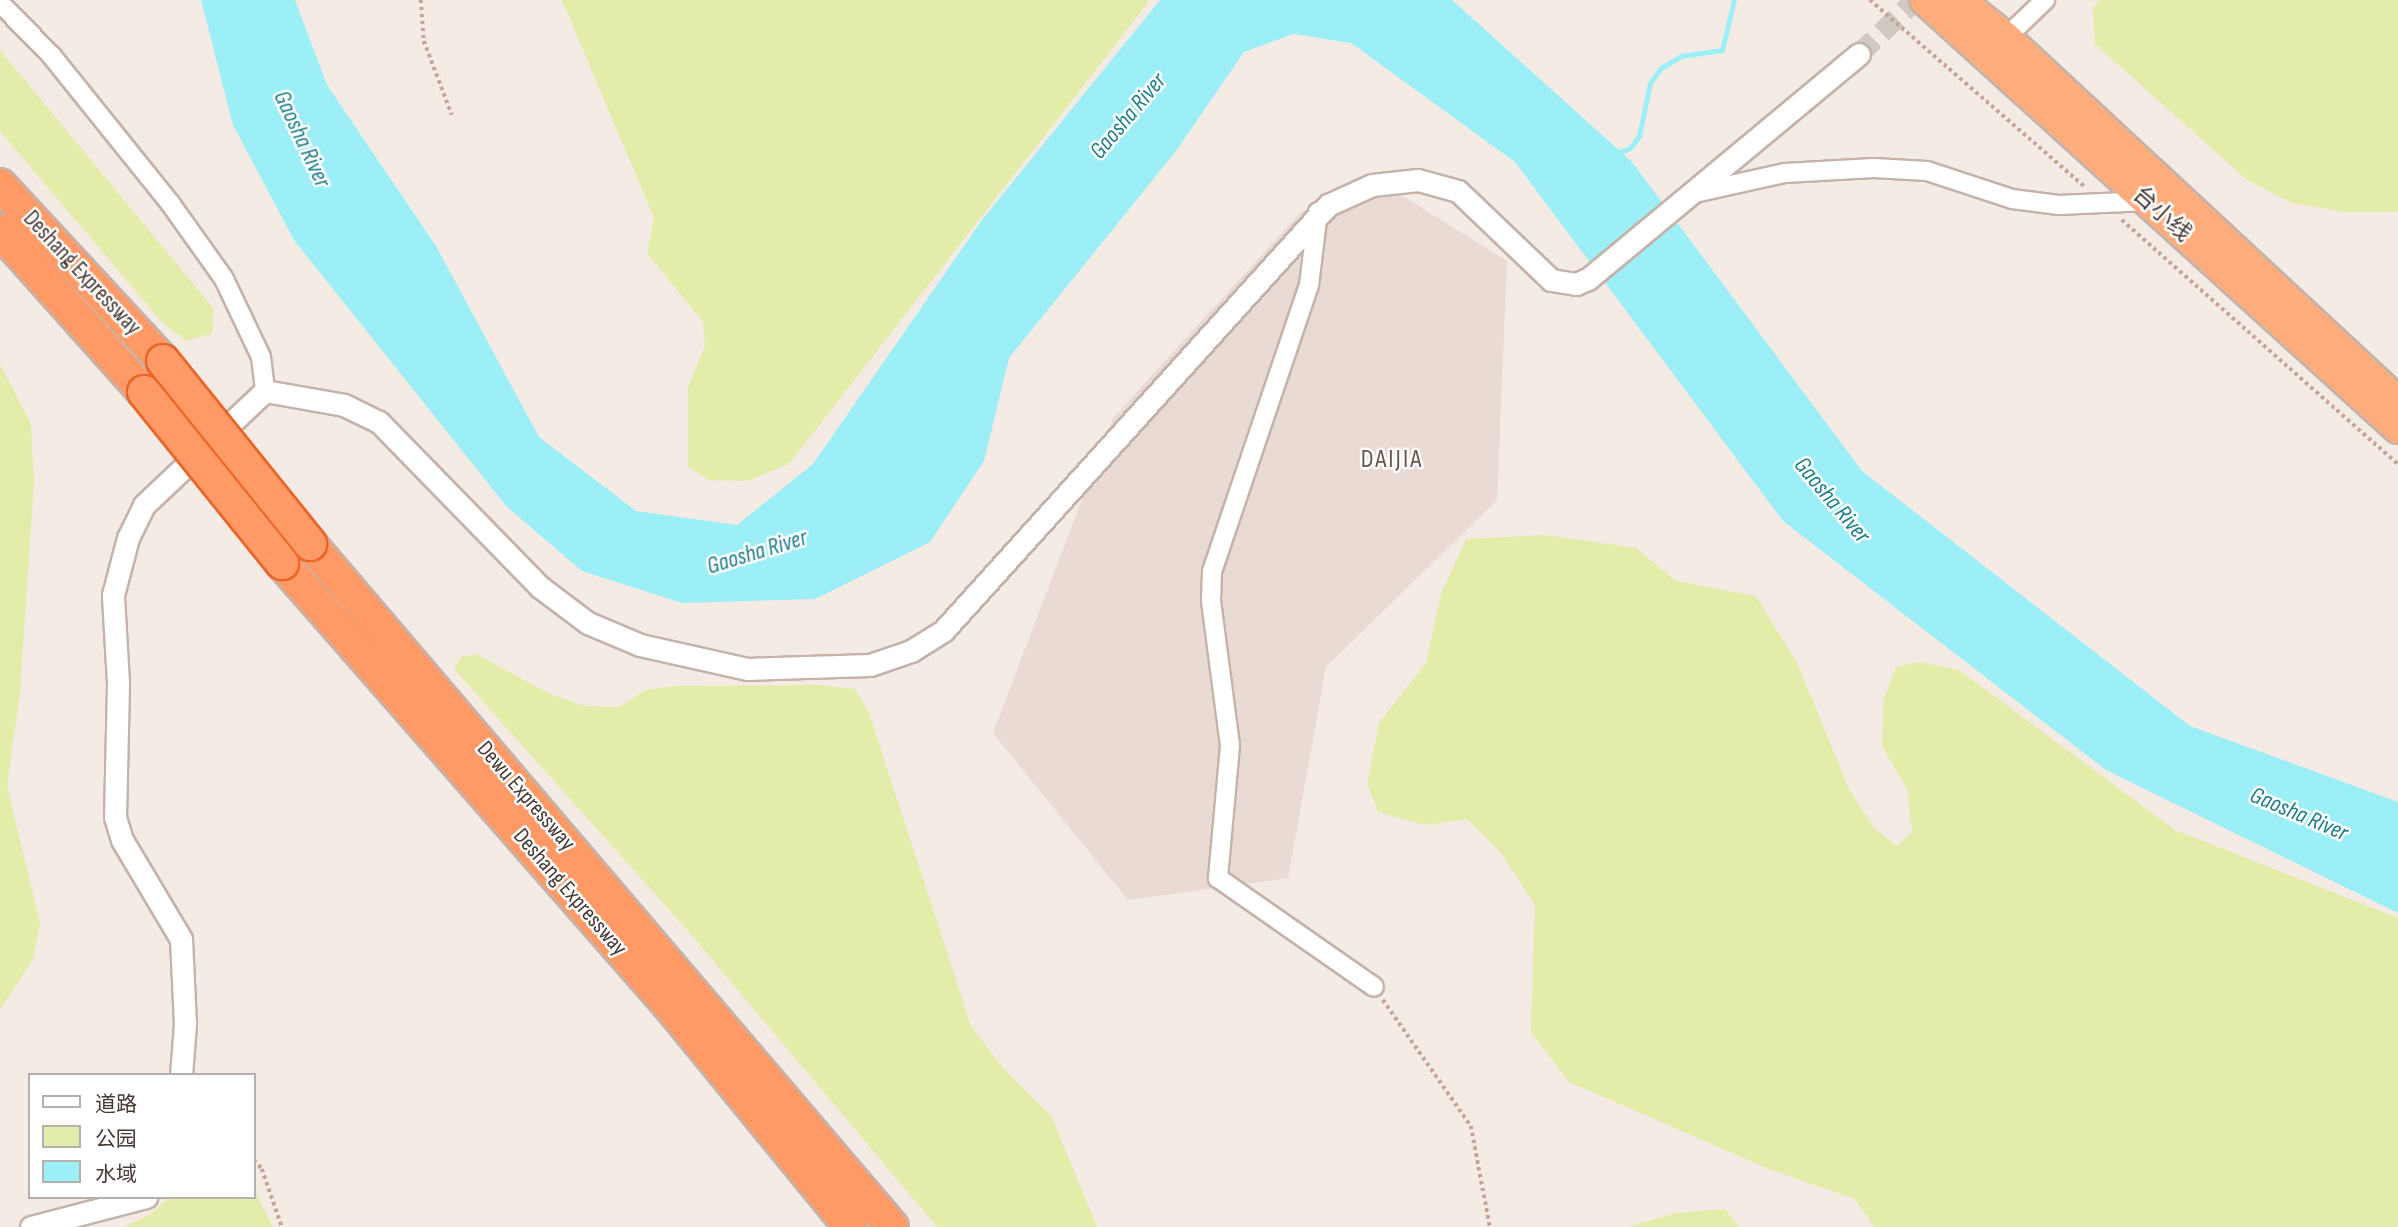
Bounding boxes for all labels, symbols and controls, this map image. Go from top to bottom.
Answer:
water label: Gaosha River [1084,67,1172,165]
water label: Gaosha River [267,86,337,192]
street label: 台小线 [2127,181,2197,247]
street label: Deshang Expressway [17,205,147,341]
district label: DAIJIA [1361,444,1423,476]
water label: Gaosha River [1788,451,1876,549]
water label: Gaosha River [703,523,811,581]
street label: Dewu Expressway [471,736,581,856]
water label: Gaosha River [2246,781,2352,847]
street label: Deshang Expressway [507,823,633,961]
legend [28,1073,256,1199]
text: 道路 [95,1092,137,1117]
text: 公园 [95,1127,137,1152]
text: 水域 [95,1162,137,1187]

